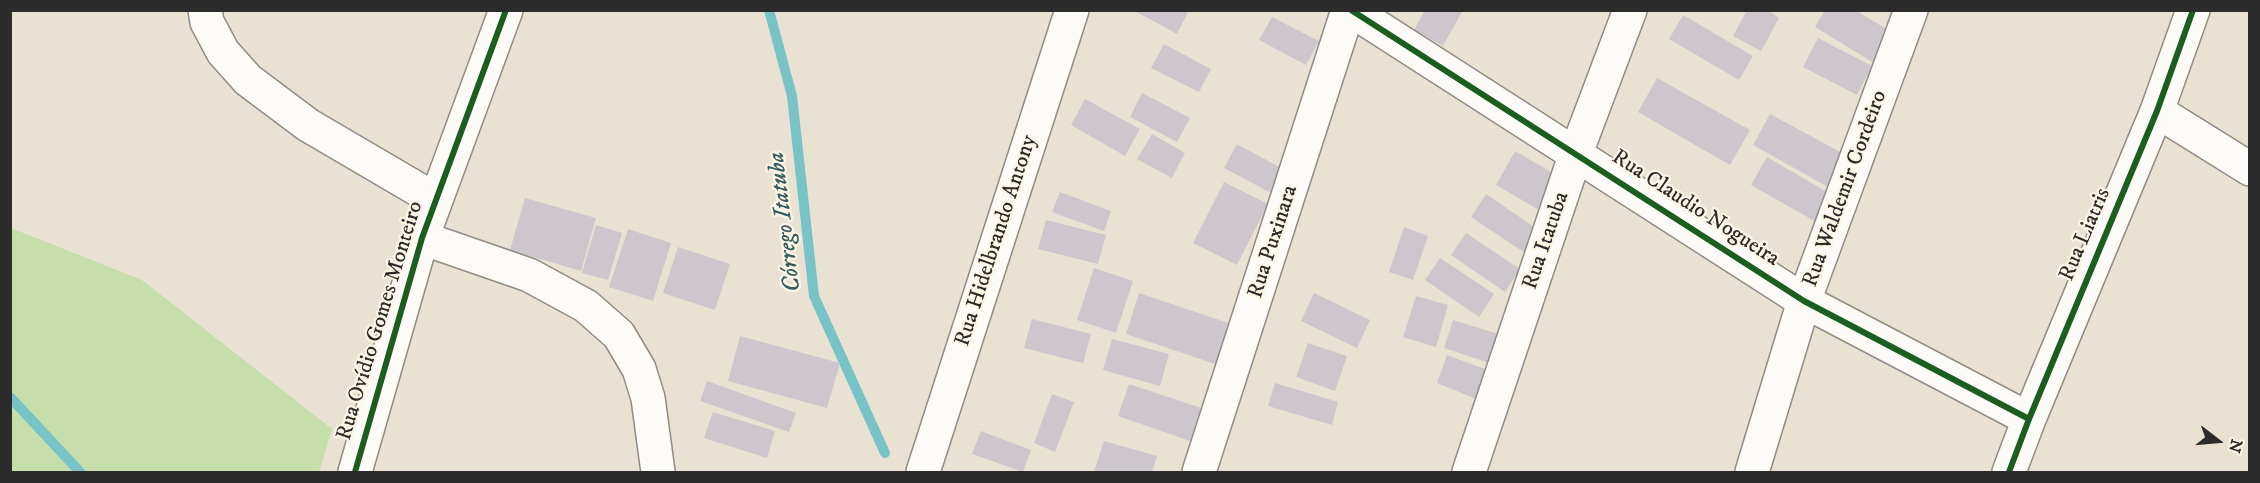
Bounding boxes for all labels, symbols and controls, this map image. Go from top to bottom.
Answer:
street label: Rua Waldemir Cordeiro [1798,87,1894,291]
street label: Rua Hidelbrando Antony [950,132,1044,350]
street label: Rua Claudio Nogueira [1606,145,1784,273]
water label: Córrego Itatuba [763,150,809,294]
street label: Rua Puxinara [1243,182,1305,302]
street label: Rua Liatris [2055,185,2117,285]
street label: Rua Itatuba [1518,189,1576,293]
street label: Rua Ovídio Gomes Monteiro [332,198,430,444]
north arrow [2188,411,2248,471]
text: N [2224,437,2247,455]

